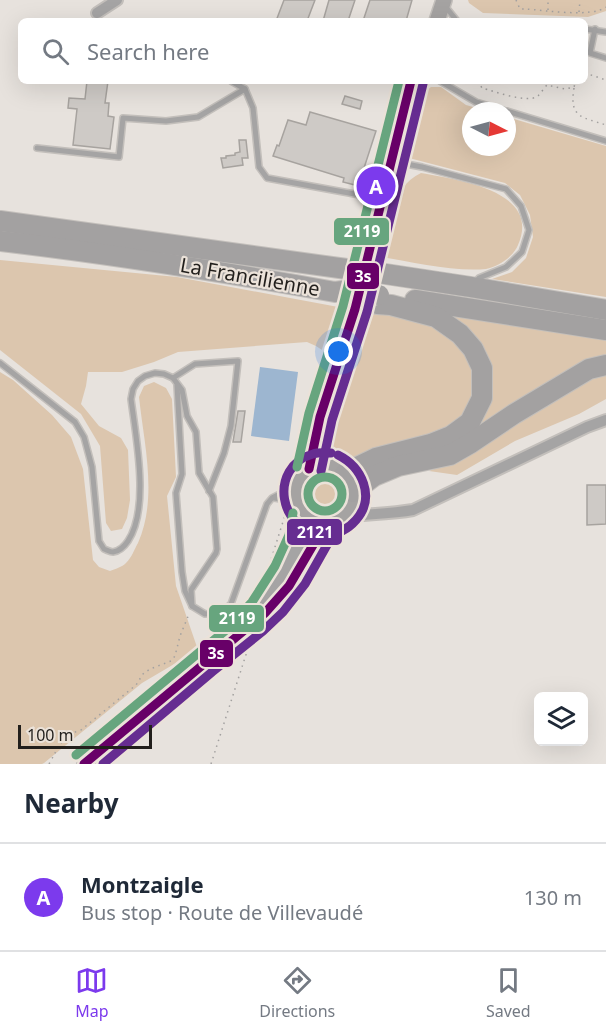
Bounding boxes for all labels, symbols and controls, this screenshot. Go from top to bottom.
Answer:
search box [18,18,588,84]
icon: search [39,35,72,68]
text: Search here [87,36,209,66]
north arrow [462,102,516,156]
pin: A [356,164,395,208]
line badge: 2119 [333,217,390,246]
text: 2119 [344,220,380,242]
street label: La Francilienne [178,251,322,302]
line badge: 3s [346,262,380,290]
text: 3s [354,265,372,287]
your location [324,337,353,366]
line badge: 2121 [286,518,343,546]
text: 2121 [297,521,333,543]
line badge: 2119 [208,604,265,633]
text: 2119 [219,607,255,629]
line badge: 3s [199,639,234,668]
text: 3s [207,642,225,664]
map controls [534,692,588,746]
button: layers [534,692,588,746]
scale bar [18,722,152,750]
text: 100 m [27,724,74,746]
text: Nearby [24,785,119,821]
text: Montzaigle [81,869,204,899]
text: A [37,884,50,911]
text: 130 m [524,884,582,911]
text: Bus stop · Route de Villevaudé [81,899,363,926]
tab: Map [75,964,109,1022]
tab: Directions [259,964,335,1022]
tab: Saved [486,964,531,1022]

